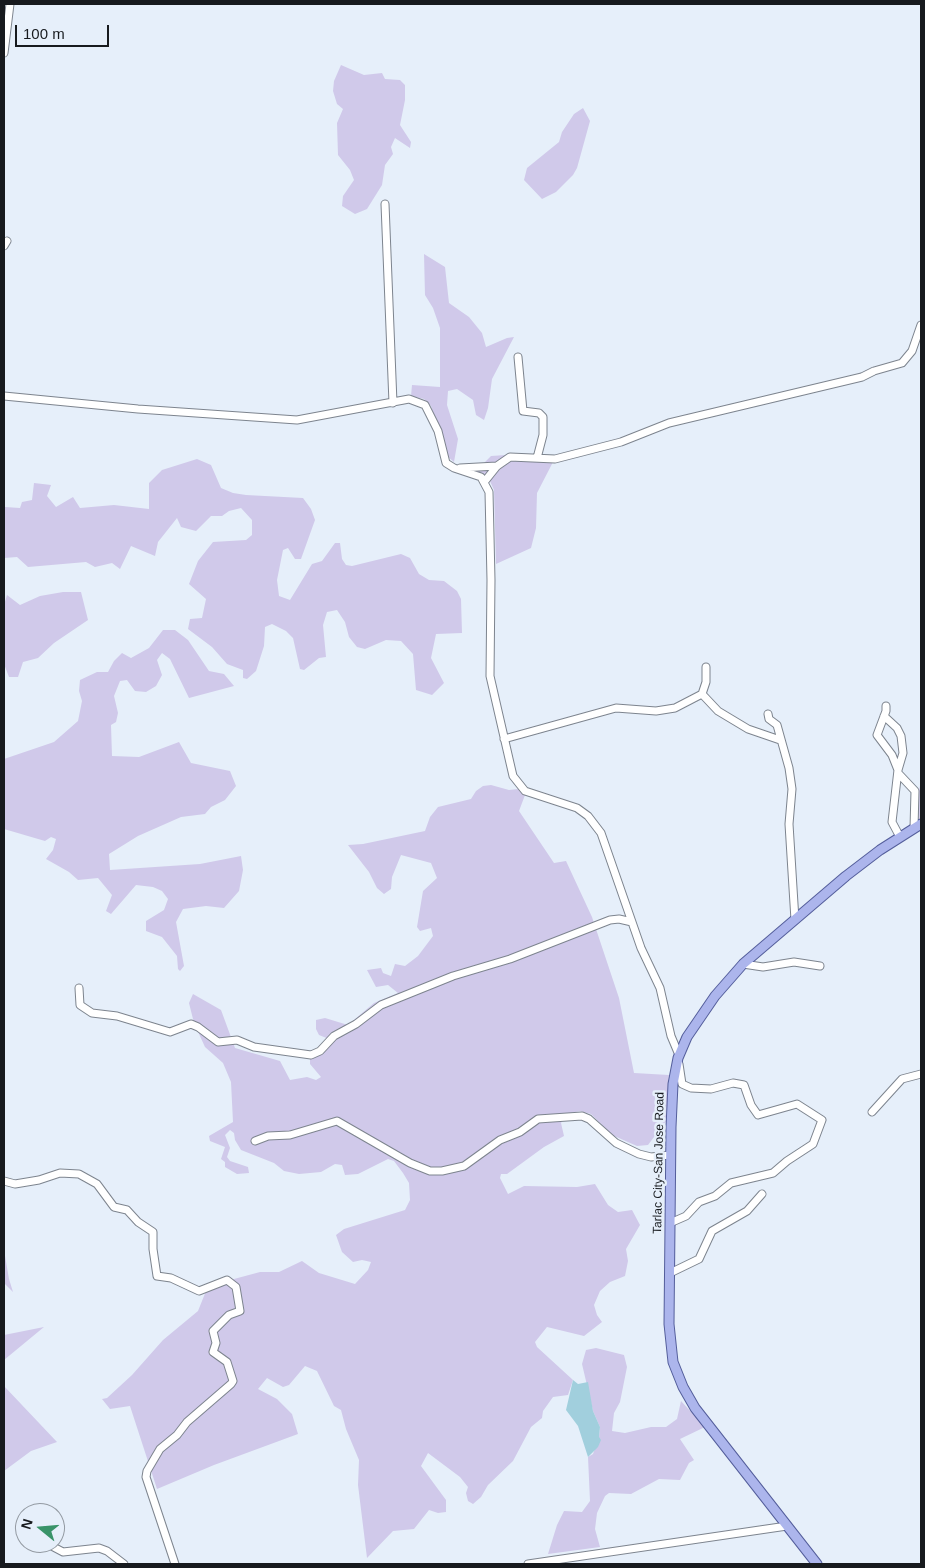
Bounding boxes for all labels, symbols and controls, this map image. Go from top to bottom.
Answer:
scale bar [18,15,111,47]
text: 100 m [23,25,65,42]
street label: Tarlac City-San Jose Road [651,1092,667,1234]
north arrow [15,1503,65,1553]
text: N [17,1517,36,1531]

